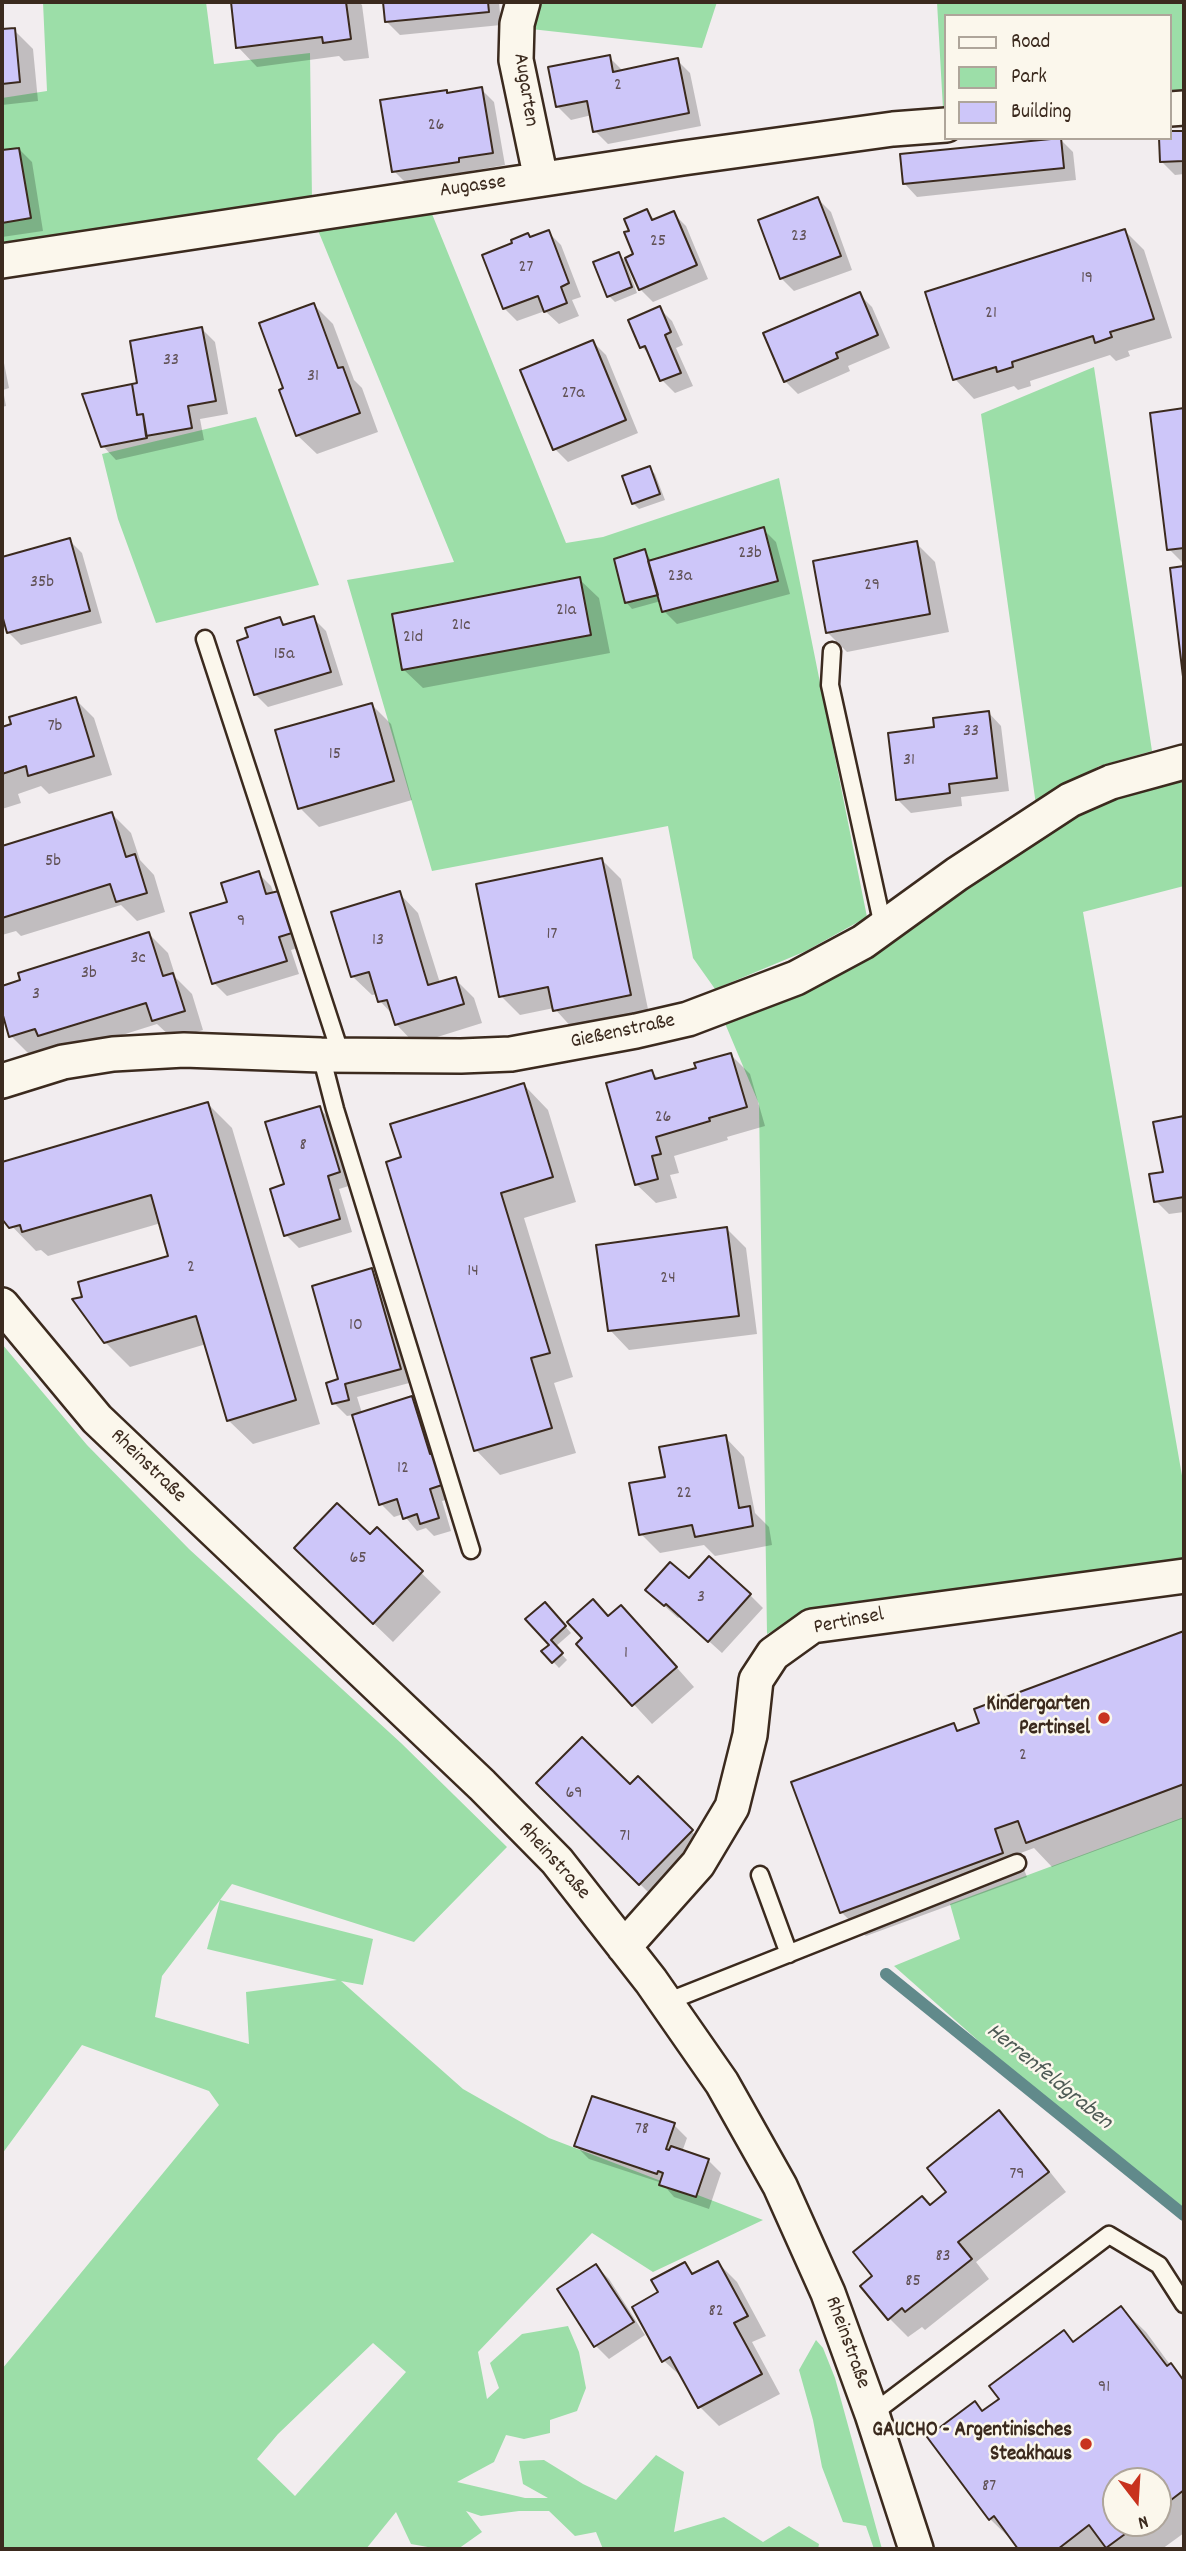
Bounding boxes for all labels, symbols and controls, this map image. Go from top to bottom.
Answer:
legend [944,14,1172,140]
text: Road [1011,28,1050,58]
street label: Augarten [506,51,542,129]
text: Park [1011,63,1047,93]
house number: 2 [614,76,622,98]
text: Building [1011,98,1071,128]
house number: 26 [428,116,444,138]
street label: Augasse [438,171,508,205]
house number: 23 [791,227,807,249]
house number: 25 [650,232,666,254]
house number: 27 [519,258,533,280]
house number: 19 [1081,269,1093,291]
house number: 21 [985,304,997,326]
house number: 33 [163,351,179,373]
house number: 31 [307,367,319,389]
house number: 27a [561,384,585,406]
house number: 23b [738,544,762,566]
house number: 23a [668,567,692,589]
house number: 35b [30,573,54,595]
house number: 29 [864,576,880,598]
house number: 21a [556,601,576,623]
house number: 21c [451,616,471,638]
house number: 21d [403,628,423,650]
house number: 15a [274,645,294,667]
house number: 7b [48,717,62,739]
house number: 33 [963,722,979,744]
house number: 15 [329,745,341,767]
house number: 31 [903,751,915,773]
house number: 5b [45,852,61,874]
house number: 9 [237,912,245,934]
house number: 17 [547,925,557,947]
house number: 13 [372,931,384,953]
house number: 3c [130,949,146,971]
house number: 3b [81,964,97,986]
house number: 3 [32,985,40,1007]
street label: Gießenstraße [569,1010,677,1056]
house number: 26 [655,1108,671,1130]
house number: 8 [299,1136,307,1158]
house number: 2 [187,1258,195,1280]
house number: 14 [467,1262,479,1284]
house number: 24 [660,1269,676,1291]
house number: 10 [349,1316,363,1338]
street label: Rheinstraße [104,1425,190,1509]
house number: 12 [397,1459,409,1481]
house number: 22 [676,1484,692,1506]
house number: 65 [349,1549,367,1571]
house number: 3 [697,1588,705,1610]
street label: Pertinsel [812,1604,886,1642]
house number: 1 [624,1644,628,1666]
place label: Kindergarten Pertinsel [986,1693,1090,1743]
marker: Kindergarten Pertinsel [1096,1710,1112,1726]
house number: 2 [1019,1746,1027,1768]
house number: 69 [565,1784,583,1806]
street label: Rheinstraße [511,1818,595,1906]
house number: 71 [620,1827,630,1849]
water label: Herrenfeldgraben [979,2019,1117,2137]
house number: 78 [635,2120,649,2142]
house number: 79 [1009,2165,1025,2187]
house number: 83 [935,2247,951,2269]
house number: 85 [905,2272,921,2294]
street label: Rheinstraße [818,2294,874,2392]
house number: 82 [708,2302,724,2324]
house number: 91 [1098,2378,1110,2400]
place label: GAUCHO - Argentinisches Steakhaus [872,2419,1072,2469]
marker: GAUCHO - Argentinisches Steakhaus [1078,2436,1094,2452]
north arrow [1102,2467,1172,2537]
house number: 87 [982,2477,996,2499]
text: N [1134,2506,1151,2535]

